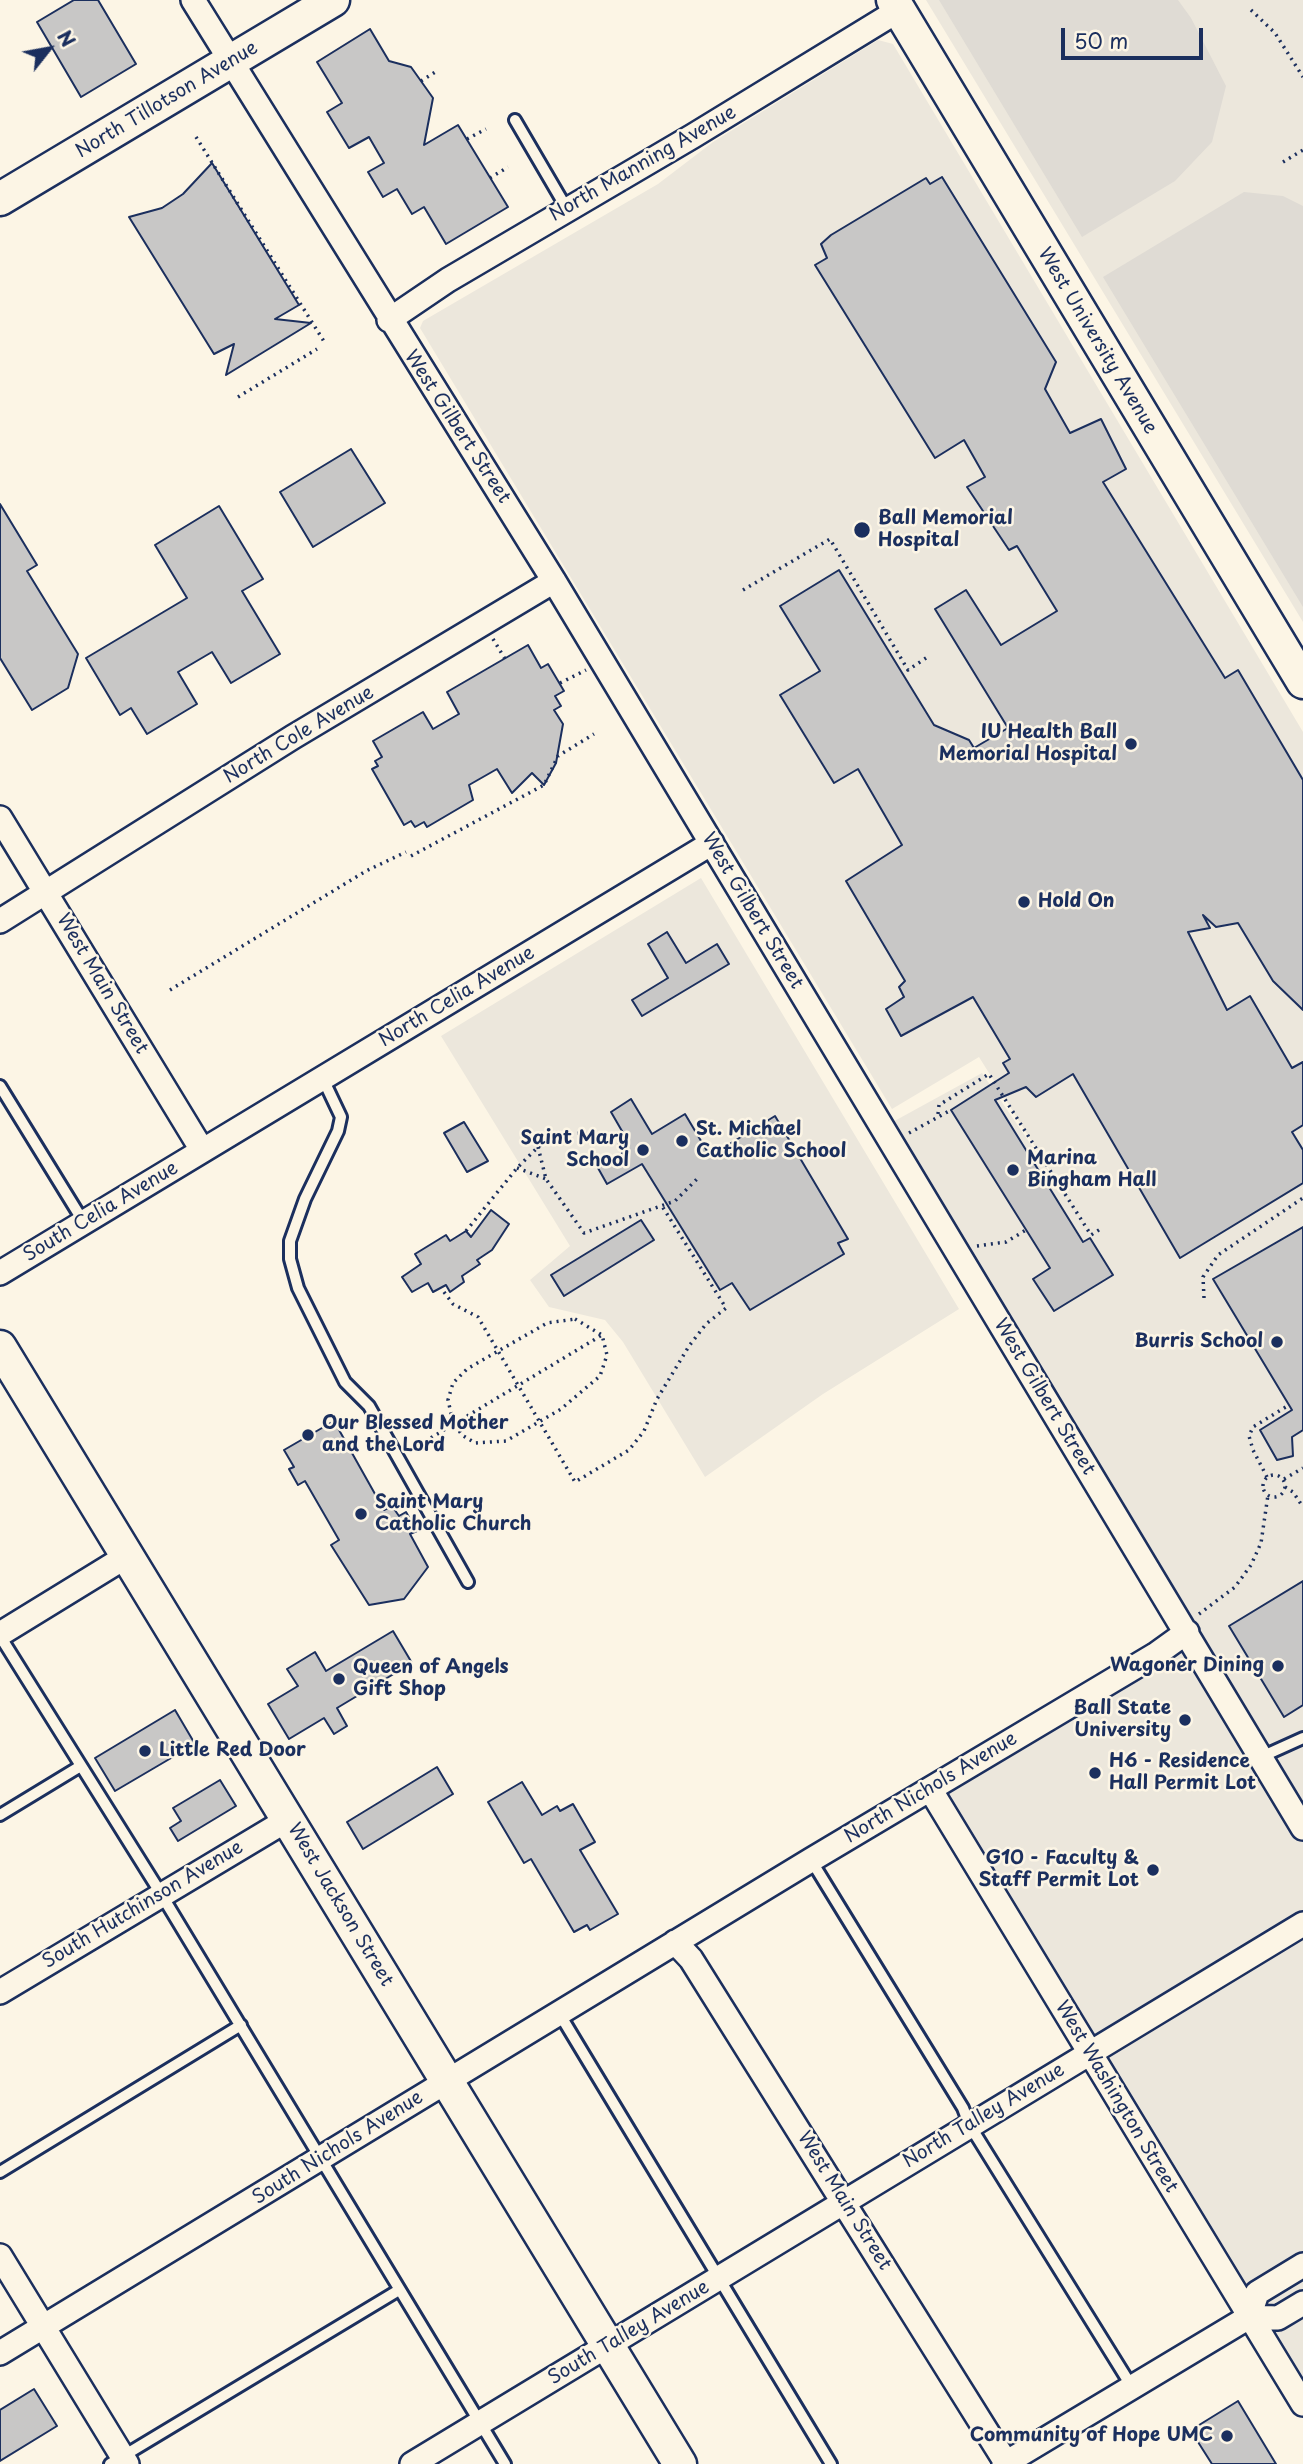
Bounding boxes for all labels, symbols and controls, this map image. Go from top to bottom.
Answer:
north arrow [14,14,84,84]
scale bar [1065,14,1207,58]
text: 50 m [1074,24,1128,56]
text: N [51,25,83,52]
street label: North Tillotson Avenue [72,37,262,163]
street label: North Manning Avenue [546,101,740,227]
street label: West University Avenue [1032,244,1162,438]
street label: West Gilbert Street [399,346,515,508]
place label: Ball Memorial Hospital [878,508,1013,552]
marker: Ball Memorial Hospital [852,520,872,540]
street label: North Cole Avenue [220,681,378,789]
place label: IU Health Ball Memorial Hospital [939,722,1117,766]
marker: IU Health Ball Memorial Hospital [1123,736,1139,752]
street label: West Gilbert Street [696,829,808,993]
place label: Hold On [1038,891,1115,913]
marker: Hold On [1016,894,1032,910]
street label: West Main Street [51,910,153,1058]
street label: North Celia Avenue [375,942,539,1052]
place label: St. Michael Catholic School [696,1119,846,1163]
place label: Saint Mary School [521,1128,629,1172]
marker: St. Michael Catholic School [674,1133,690,1149]
marker: Saint Mary School [635,1142,651,1158]
place label: Marina Bingham Hall [1027,1148,1156,1192]
street label: South Celia Avenue [20,1157,182,1267]
marker: Marina Bingham Hall [1005,1162,1021,1178]
street label: West Gilbert Street [988,1315,1100,1479]
place label: Burris School [1134,1331,1263,1353]
marker: Burris School [1269,1334,1285,1350]
place label: Our Blessed Mother and the Lord [322,1413,508,1457]
marker: Our Blessed Mother and the Lord [300,1427,316,1443]
place label: Saint Mary Catholic Church [375,1492,531,1536]
marker: Saint Mary Catholic Church [353,1506,369,1522]
place label: Wagoner Dining [1110,1655,1264,1677]
place label: Queen of Angels Gift Shop [353,1657,509,1701]
marker: Wagoner Dining [1270,1658,1286,1674]
marker: Queen of Angels Gift Shop [331,1671,347,1687]
place label: Ball State University [1073,1698,1171,1742]
marker: Ball State University [1177,1712,1193,1728]
street label: North Nichols Avenue [841,1727,1021,1849]
place label: Little Red Door [159,1740,306,1762]
marker: Little Red Door [137,1743,153,1759]
place label: H6 - Residence Hall Permit Lot [1109,1751,1256,1795]
marker: H6 - Residence Hall Permit Lot [1087,1765,1103,1781]
street label: West Jackson Street [282,1819,398,1991]
street label: South Hutchinson Avenue [39,1836,247,1974]
place label: G10 - Faculty & Staff Permit Lot [979,1848,1139,1892]
marker: G10 - Faculty & Staff Permit Lot [1145,1862,1161,1878]
street label: West Washington Street [1050,1997,1182,2197]
street label: North Talley Avenue [899,2059,1069,2173]
street label: South Nichols Avenue [249,2086,427,2210]
street label: West Main Street [792,2127,896,2275]
street label: South Talley Avenue [544,2276,714,2390]
place label: Community of Hope UMC [970,2425,1213,2447]
marker: Community of Hope UMC [1219,2428,1235,2444]

